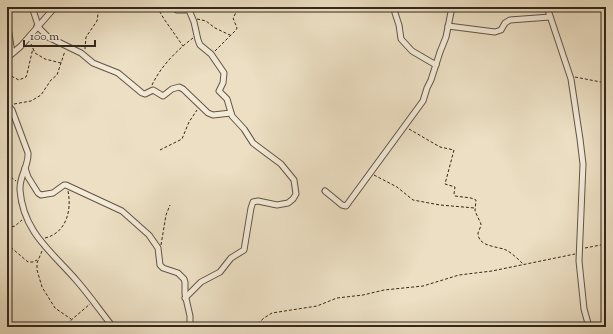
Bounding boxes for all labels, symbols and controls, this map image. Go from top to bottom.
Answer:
scale bar [24,22,95,48]
text: 100 m [30,28,59,46]

